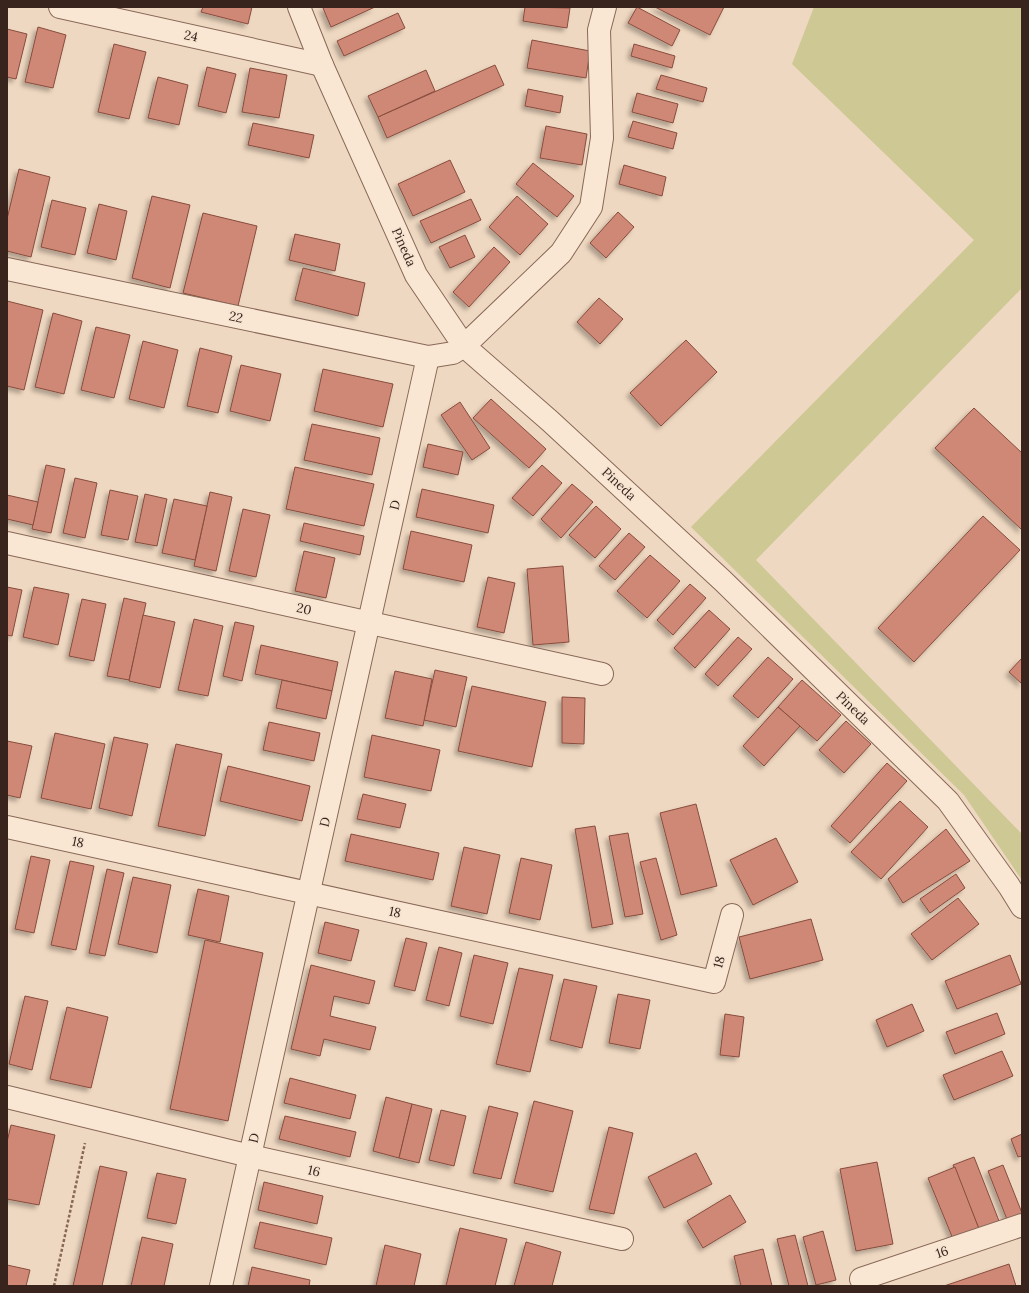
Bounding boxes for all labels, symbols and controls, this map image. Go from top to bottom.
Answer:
street label: 24 [183,26,199,46]
street label: Pineda [388,225,420,269]
street label: 22 [227,307,245,327]
street label: Pineda [598,464,640,504]
street label: D [386,498,404,512]
street label: 20 [295,599,313,619]
street label: Pineda [832,688,874,729]
street label: D [316,815,334,829]
street label: 18 [70,832,86,852]
street label: 18 [387,902,403,922]
street label: 18 [709,954,729,970]
street label: D [245,1131,263,1145]
street label: 16 [306,1161,322,1181]
street label: 16 [933,1242,951,1262]

